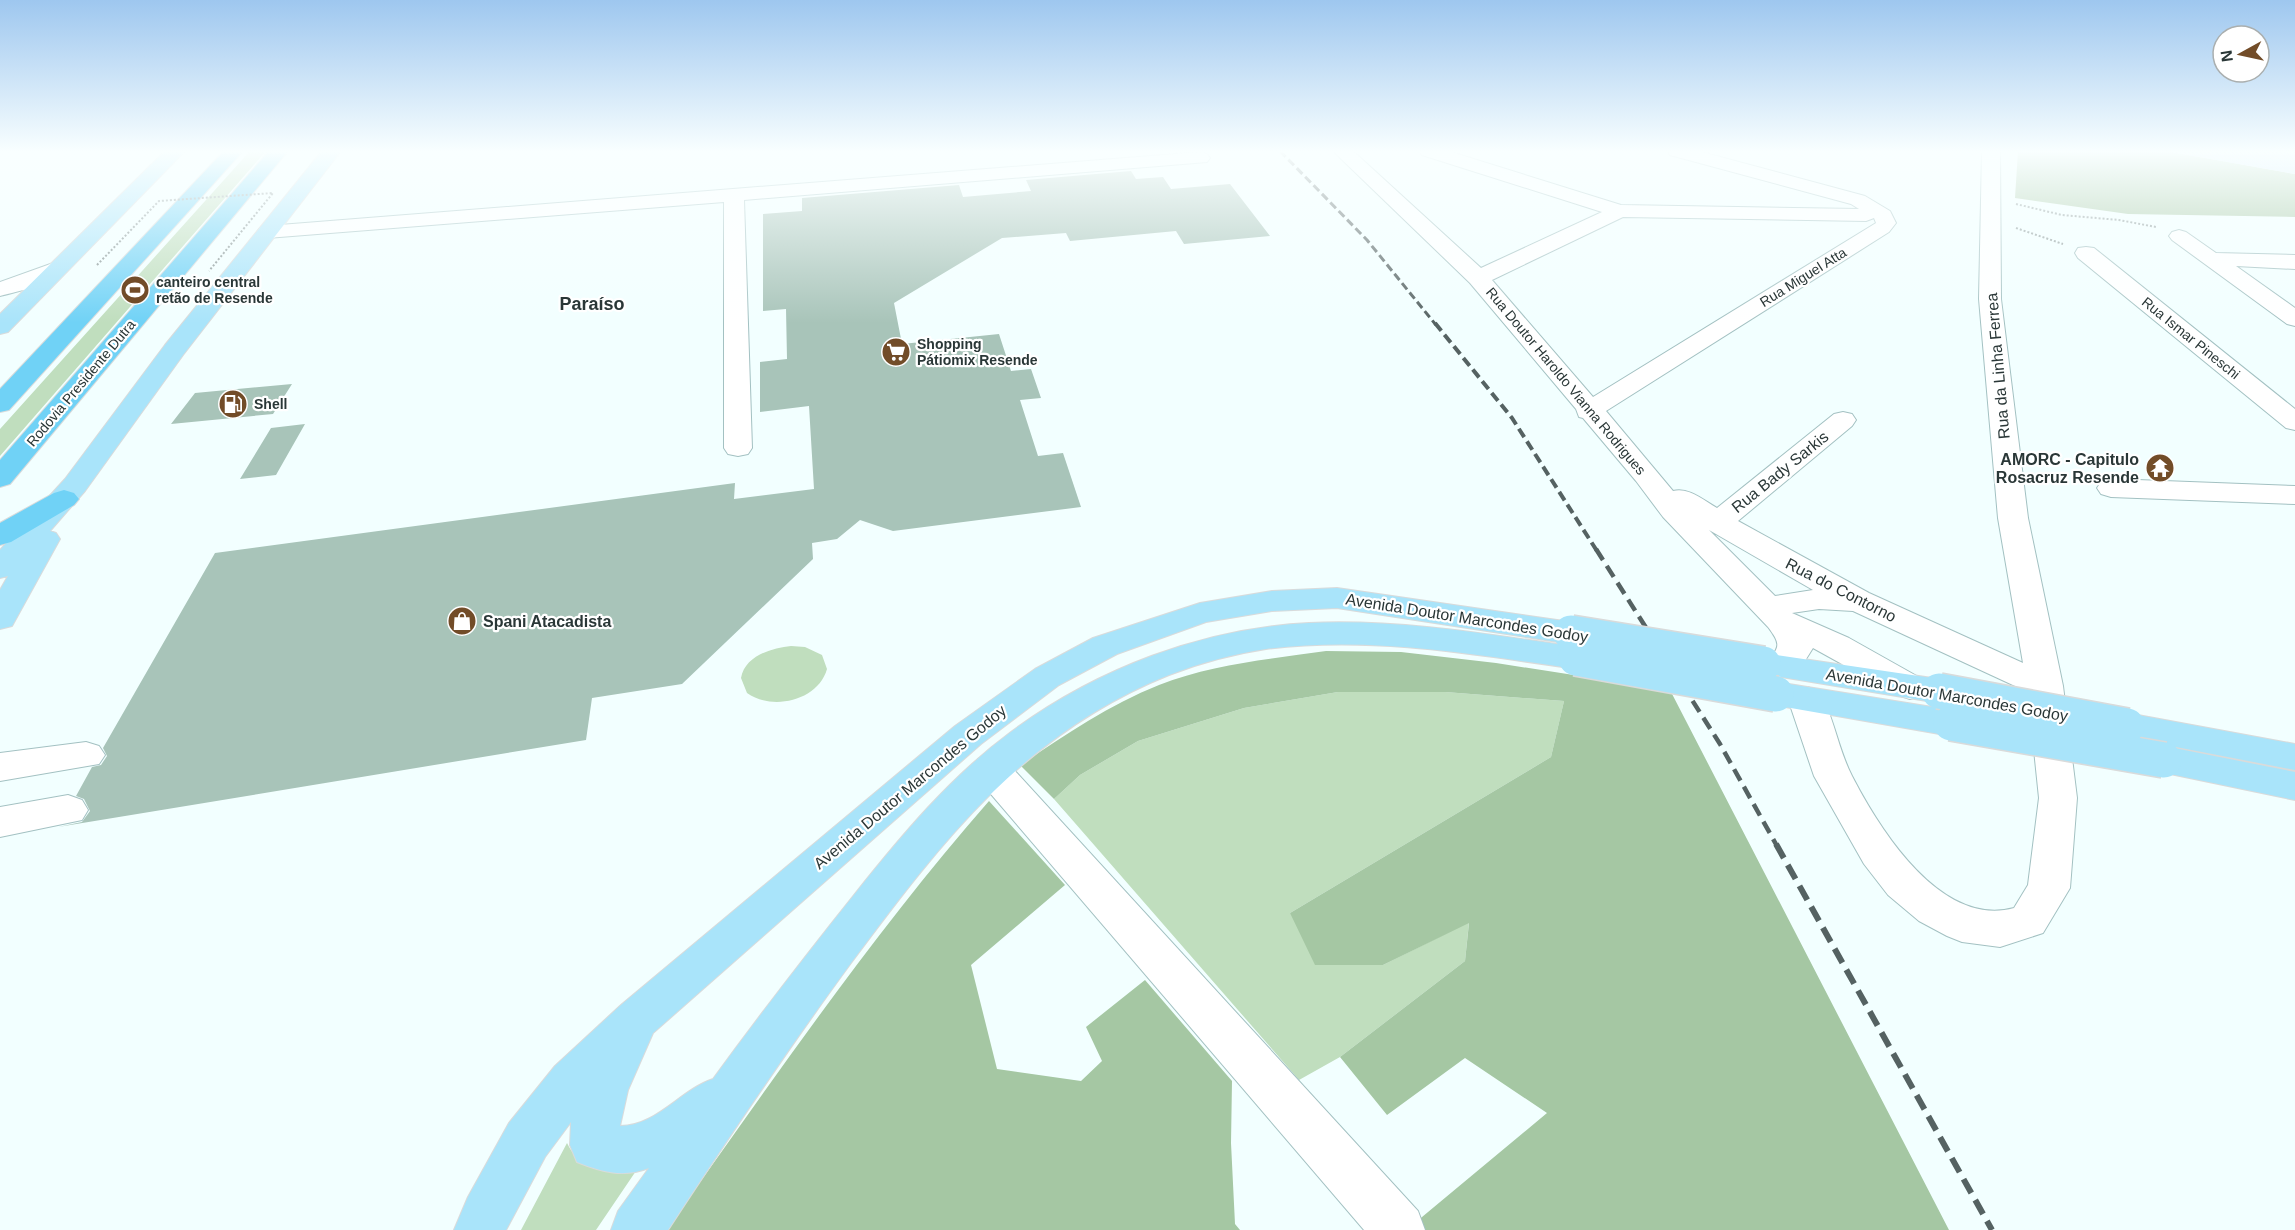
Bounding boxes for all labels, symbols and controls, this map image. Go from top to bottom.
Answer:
north arrow [2211,24,2271,84]
text: N [2217,49,2236,63]
street label: Rua Miguel Atta [1757,244,1849,310]
sports icon: canteiro central retão de Resende [119,274,151,306]
place label: canteiro central retão de Resende [156,274,273,306]
street label: Rua Doutor Haroldo Vianna Rodrigues [1483,284,1649,478]
street label: Rua da Linha Ferrea [1983,292,2013,440]
district label: Paraíso [559,294,625,314]
street label: Rua Ismar Pineschi [2139,294,2243,382]
street label: Rodovia Presidente Dutra [23,316,139,450]
supermarket icon: Shopping Pátiomix Resende [880,336,912,368]
place label: Shopping Pátiomix Resende [917,336,1038,368]
fuel station icon: Shell [217,388,249,420]
place label: Shell [254,396,287,412]
street label: Rua Bady Sarkis [1728,428,1832,516]
place label: AMORC - Capitulo Rosacruz Resende [1996,451,2139,486]
temple icon: AMORC - Capitulo Rosacruz Resende [2144,452,2176,484]
street label: Rua do Contorno [1783,555,1899,625]
street label: Avenida Doutor Marcondes Godoy [1345,590,1589,646]
shop icon: Spani Atacadista [446,605,478,637]
place label: Spani Atacadista [483,613,611,630]
street label: Avenida Doutor Marcondes Godoy [1825,665,2069,725]
street label: Avenida Doutor Marcondes Godoy [811,702,1009,872]

